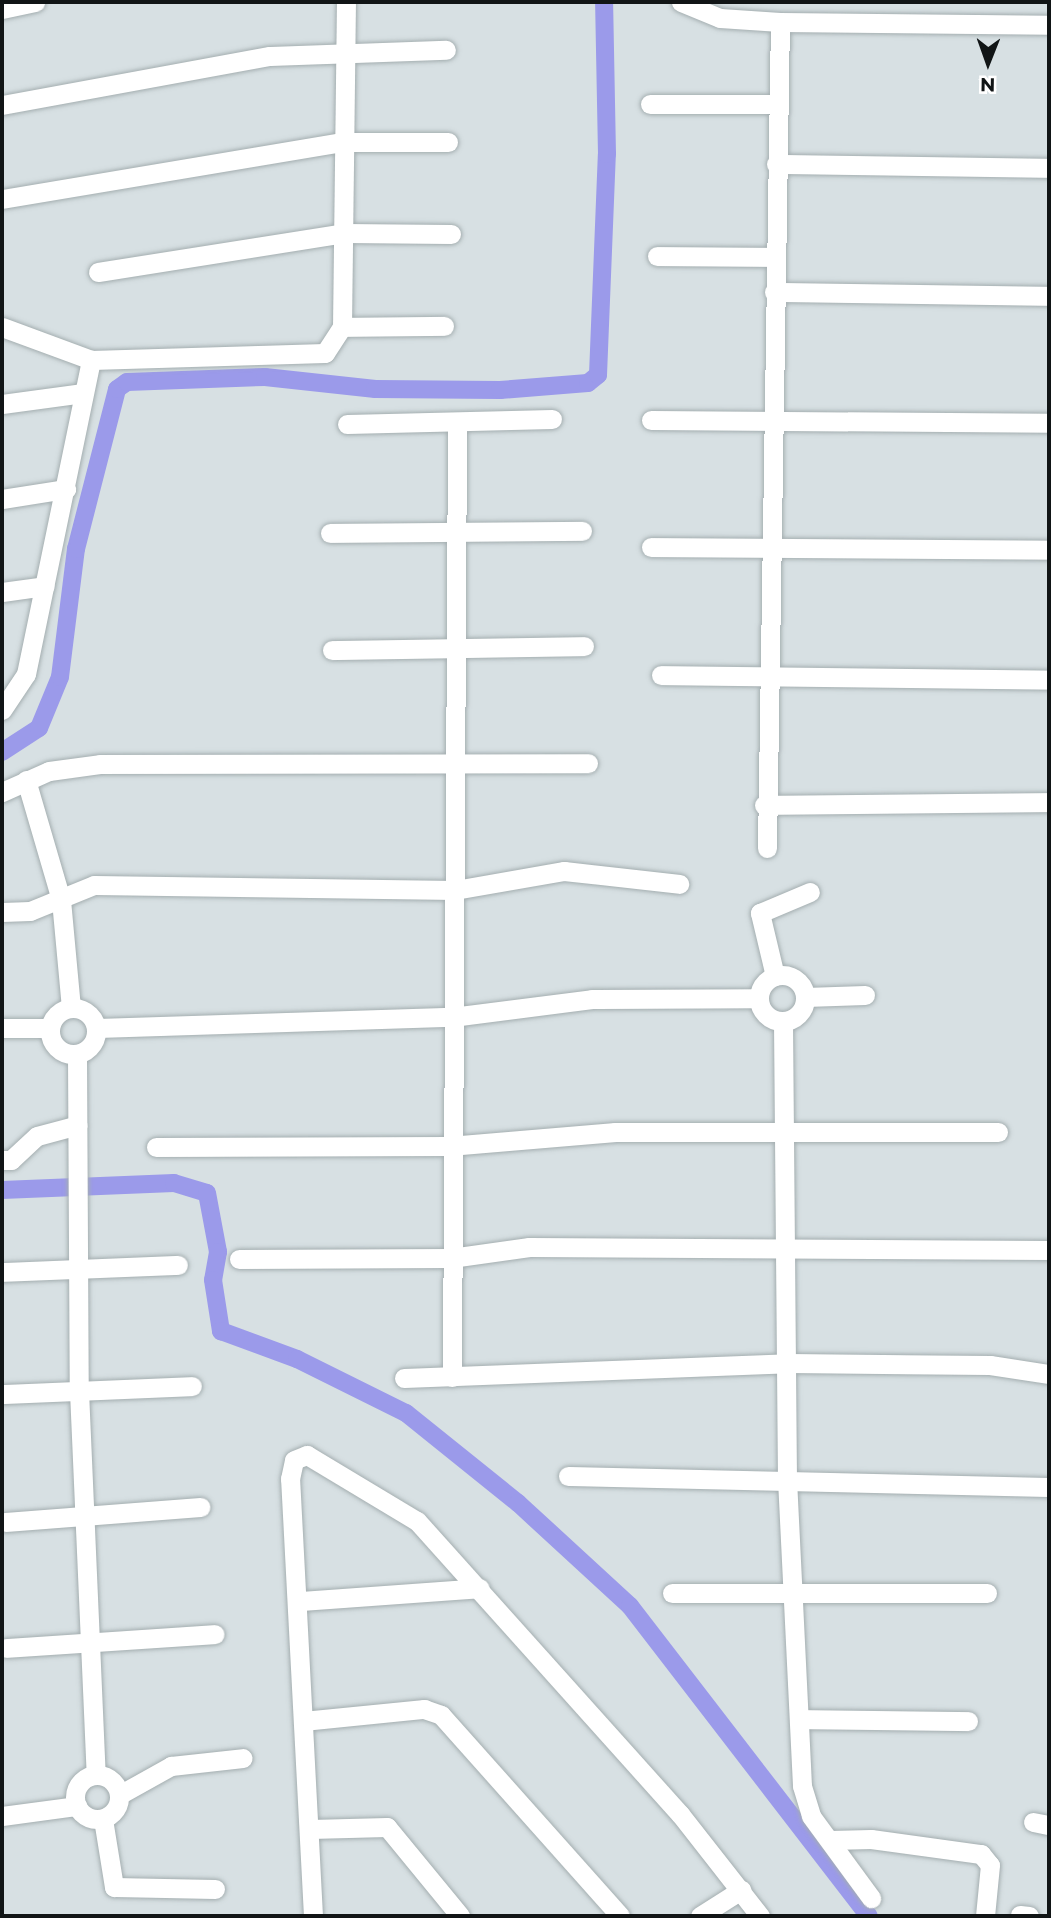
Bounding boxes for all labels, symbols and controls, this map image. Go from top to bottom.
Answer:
north arrow [953,28,1023,98]
text: N [980,73,996,96]

